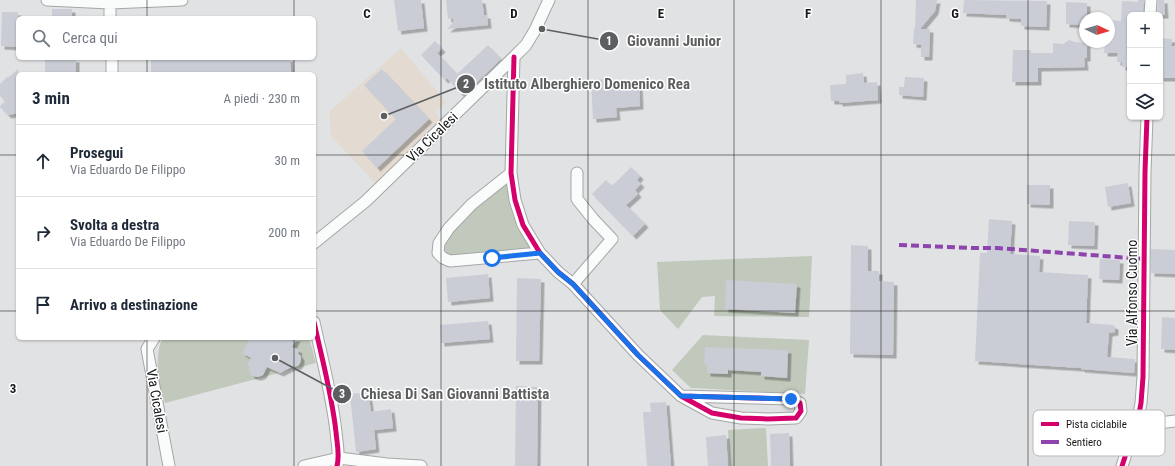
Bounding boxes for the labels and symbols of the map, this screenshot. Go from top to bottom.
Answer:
text: C [363,6,371,21]
text: D [510,6,518,21]
text: E [658,6,665,21]
text: F [805,6,811,21]
text: G [951,6,959,21]
north arrow [1079,12,1115,48]
callout: Giovanni Junior [599,27,729,54]
text: Giovanni Junior [627,32,721,50]
text: 1 [606,34,612,48]
callout: Istituto Alberghiero Domenico Rea [456,71,698,98]
text: Istituto Alberghiero Domenico Rea [484,75,690,93]
text: 2 [463,77,469,91]
street label: Via Cicalesi [403,109,461,165]
street label: Via Alfonso Cuomo [1124,240,1140,346]
route start [483,249,501,267]
street label: Via Cicalesi [144,368,170,434]
callout: Chiesa Di San Giovanni Battista [332,380,557,407]
text: 3 [10,381,16,396]
text: Chiesa Di San Giovanni Battista [361,385,549,403]
text: 3 [339,387,345,401]
route end [782,390,800,408]
legend [1033,410,1165,456]
text: Pista ciclabile [1066,418,1127,431]
text: Sentiero [1066,436,1102,449]

